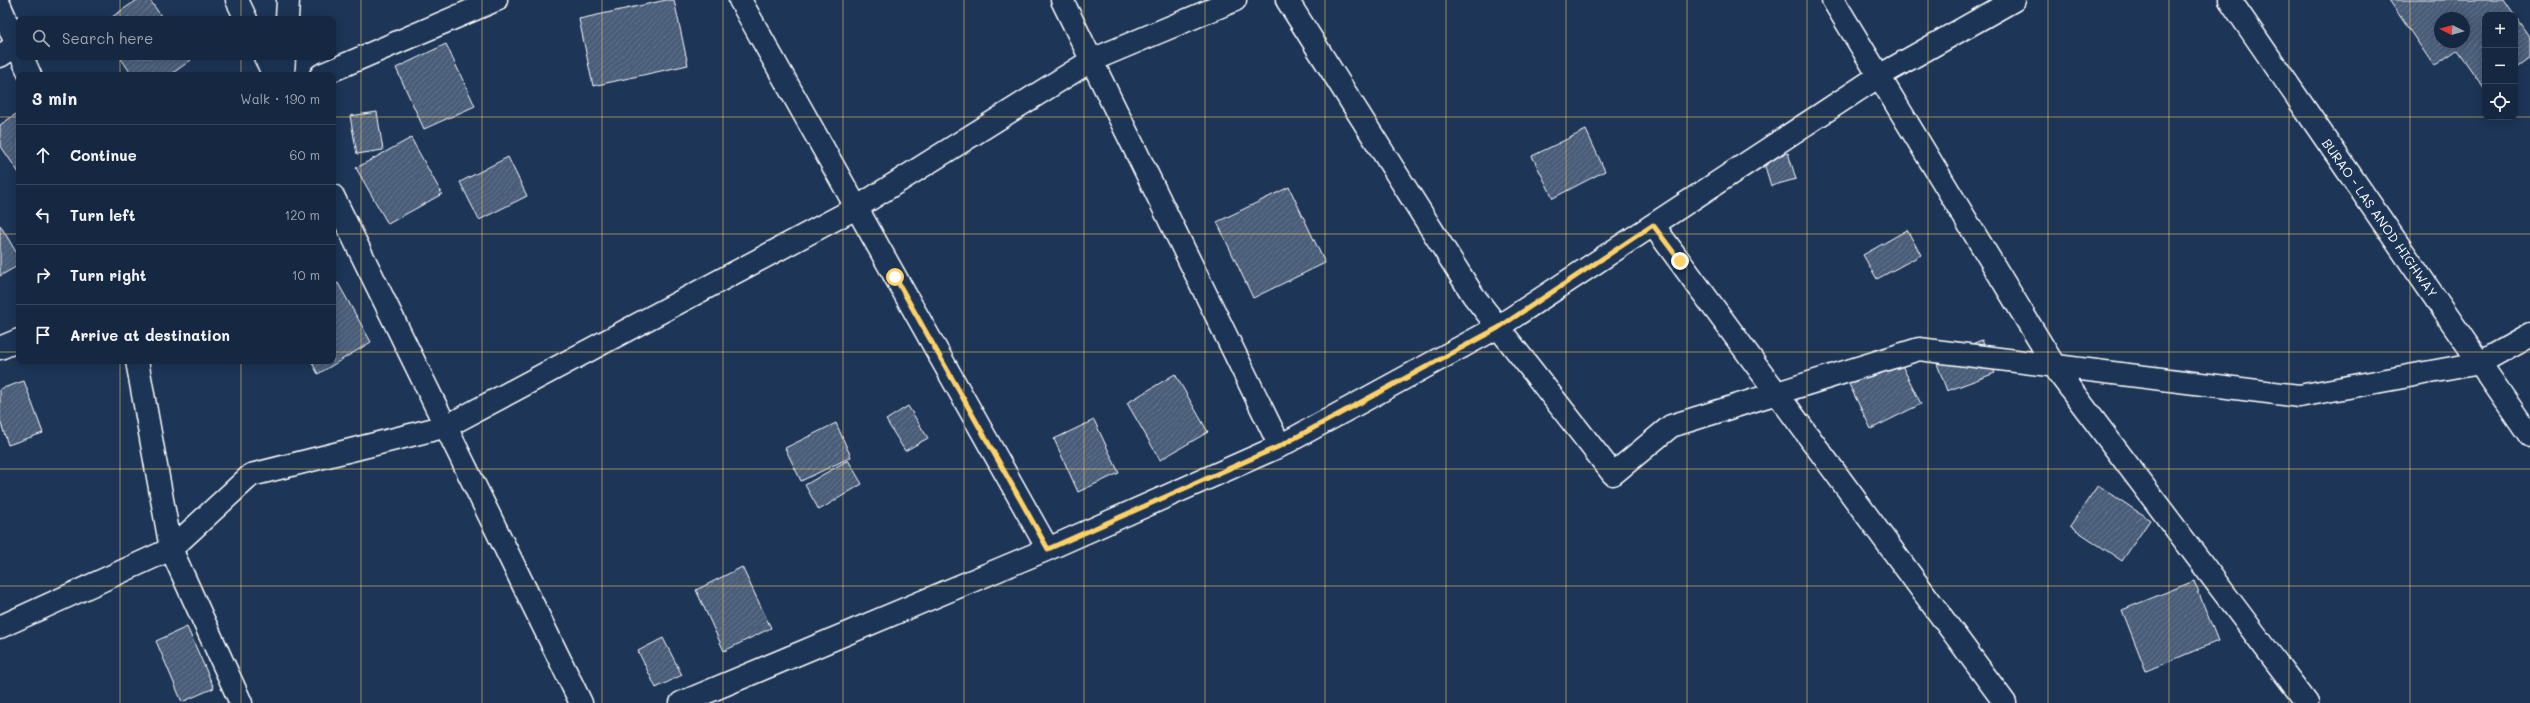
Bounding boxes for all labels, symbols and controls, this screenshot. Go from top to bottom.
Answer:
north arrow [2434,12,2470,48]
map controls [2482,12,2518,120]
button: + [2482,12,2518,48]
search box [16,16,336,60]
icon: search [30,27,52,49]
text: Search here [62,28,153,48]
button: − [2482,48,2518,84]
button: locate [2482,84,2518,120]
text: 3 min [32,87,77,109]
text: Walk · 190 m [240,90,320,107]
street label: BURAO - LAS ANOD HIGHWAY [2319,135,2442,301]
icon: ahead [32,144,54,166]
text: Continue [70,145,137,165]
text: 60 m [290,146,320,163]
icon: left [32,204,54,226]
text: Turn left [70,205,135,225]
text: 120 m [284,206,320,223]
route end [1671,252,1689,270]
icon: right [32,264,54,286]
text: Turn right [70,265,147,285]
text: 10 m [292,266,320,283]
route start [886,268,904,286]
icon: arrive [32,324,54,346]
text: Arrive at destination [70,325,230,345]

